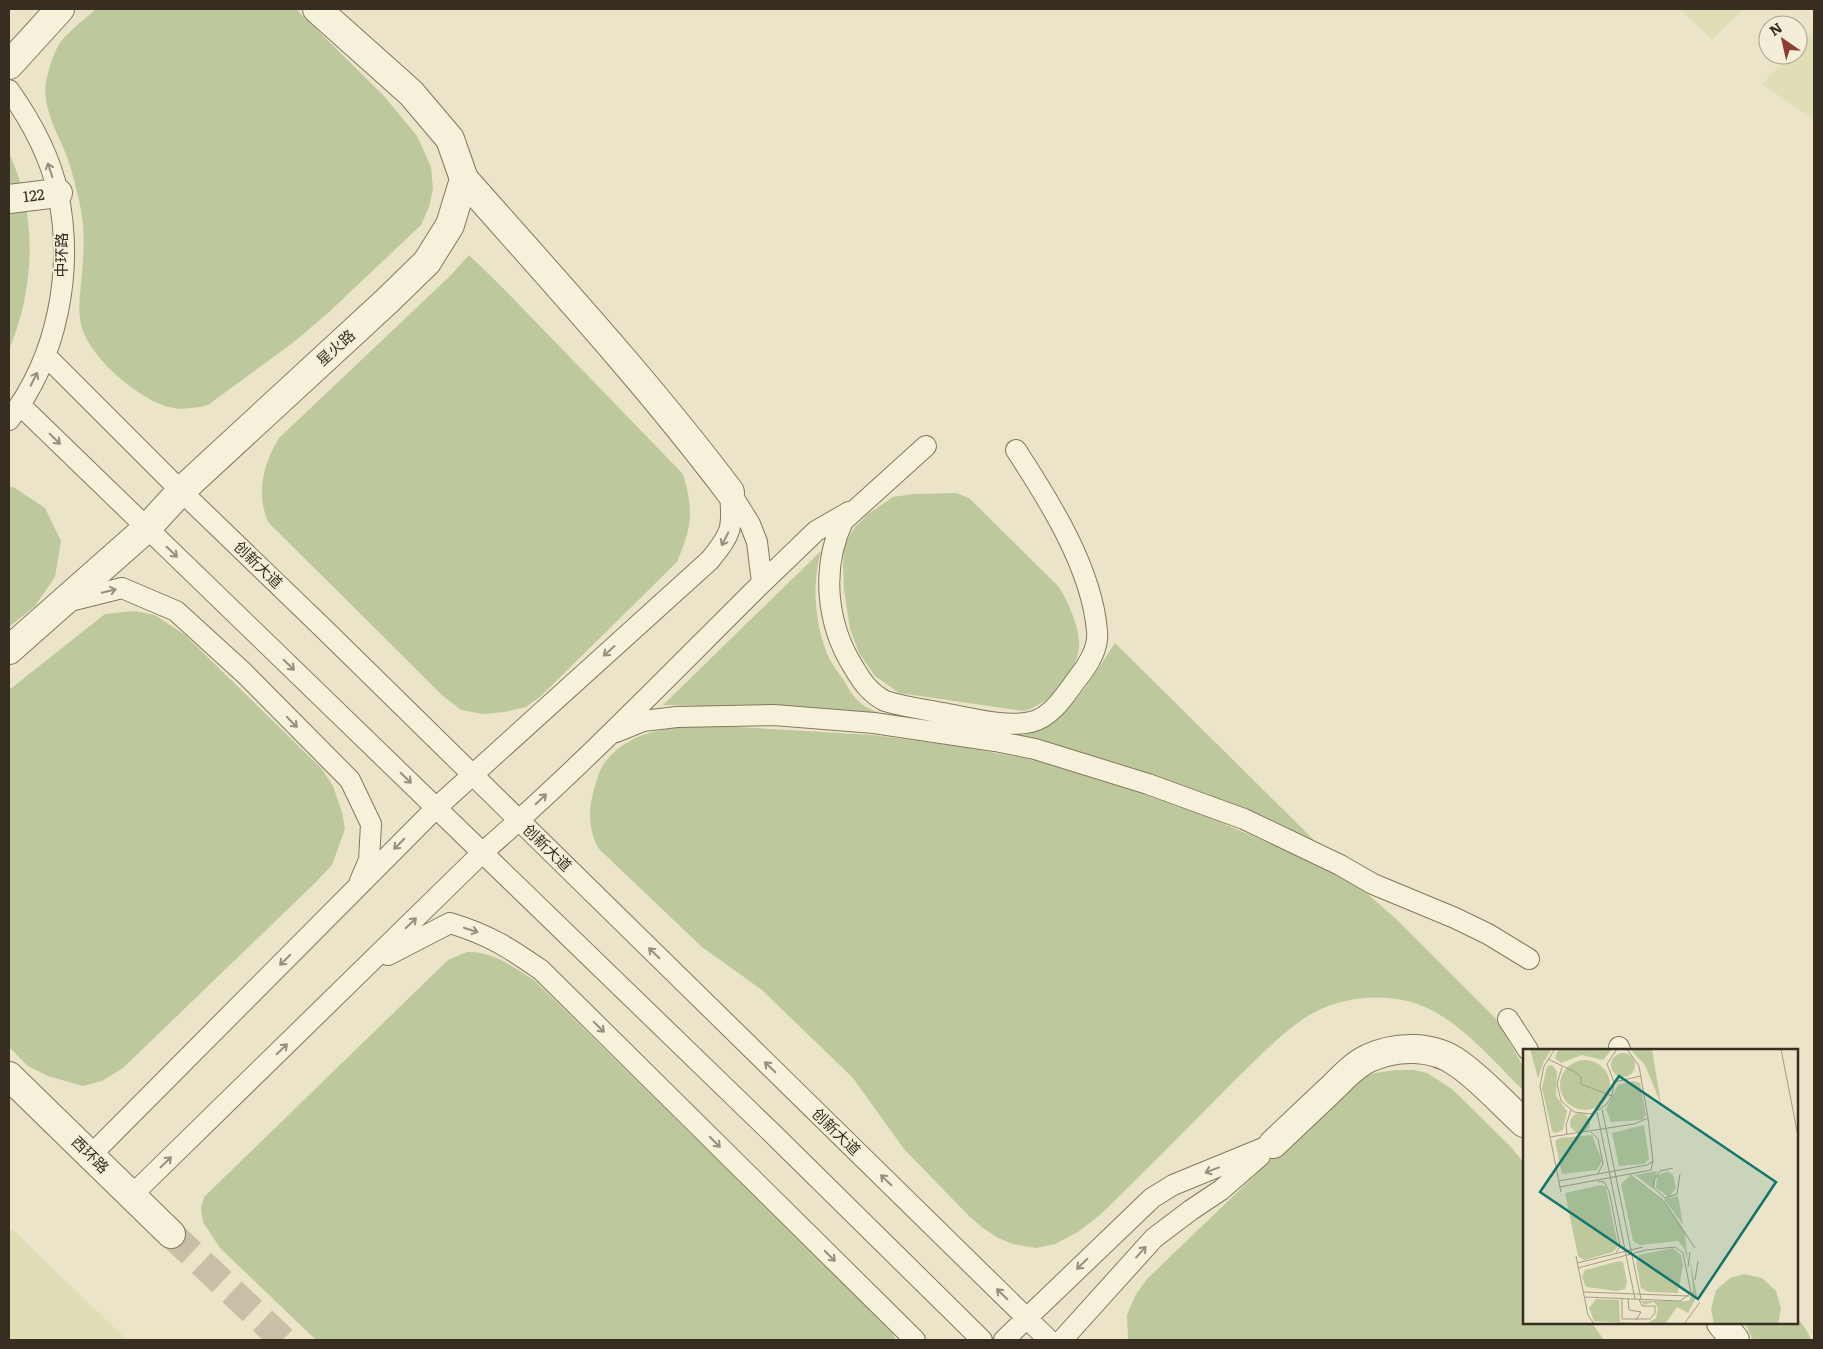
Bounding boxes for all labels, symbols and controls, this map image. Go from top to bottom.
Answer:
north arrow [1758,15,1808,65]
text: N [1765,17,1786,40]
one-way arrow [45,163,55,179]
street label: 122 [22,182,46,207]
street label: 中环路 [49,232,72,278]
street label: 星火路 [311,323,359,370]
one-way arrow [29,371,39,386]
one-way arrow [49,433,62,445]
one-way arrow [720,531,730,546]
street label: 创新大道 [229,535,289,593]
one-way arrow [166,546,178,559]
one-way arrow [101,586,117,595]
one-way arrow [603,646,616,657]
one-way arrow [283,659,295,671]
one-way arrow [286,715,298,728]
one-way arrow [399,772,412,784]
one-way arrow [535,793,548,805]
street label: 创新大道 [518,818,578,876]
one-way arrow [394,838,406,850]
one-way arrow [404,917,417,929]
one-way arrow [463,926,479,935]
one-way arrow [648,947,660,959]
one-way arrow [279,953,291,966]
one-way arrow [593,1021,605,1033]
one-way arrow [276,1042,288,1055]
inset map [1523,1049,1798,1324]
one-way arrow [764,1060,776,1073]
street label: 创新大道 [807,1102,867,1160]
street label: 西环路 [67,1130,115,1178]
one-way arrow [708,1135,720,1147]
one-way arrow [159,1156,172,1168]
one-way arrow [1205,1166,1220,1175]
one-way arrow [880,1174,892,1186]
one-way arrow [1135,1245,1147,1258]
one-way arrow [824,1250,836,1262]
one-way arrow [1076,1258,1089,1270]
one-way arrow [996,1288,1008,1300]

